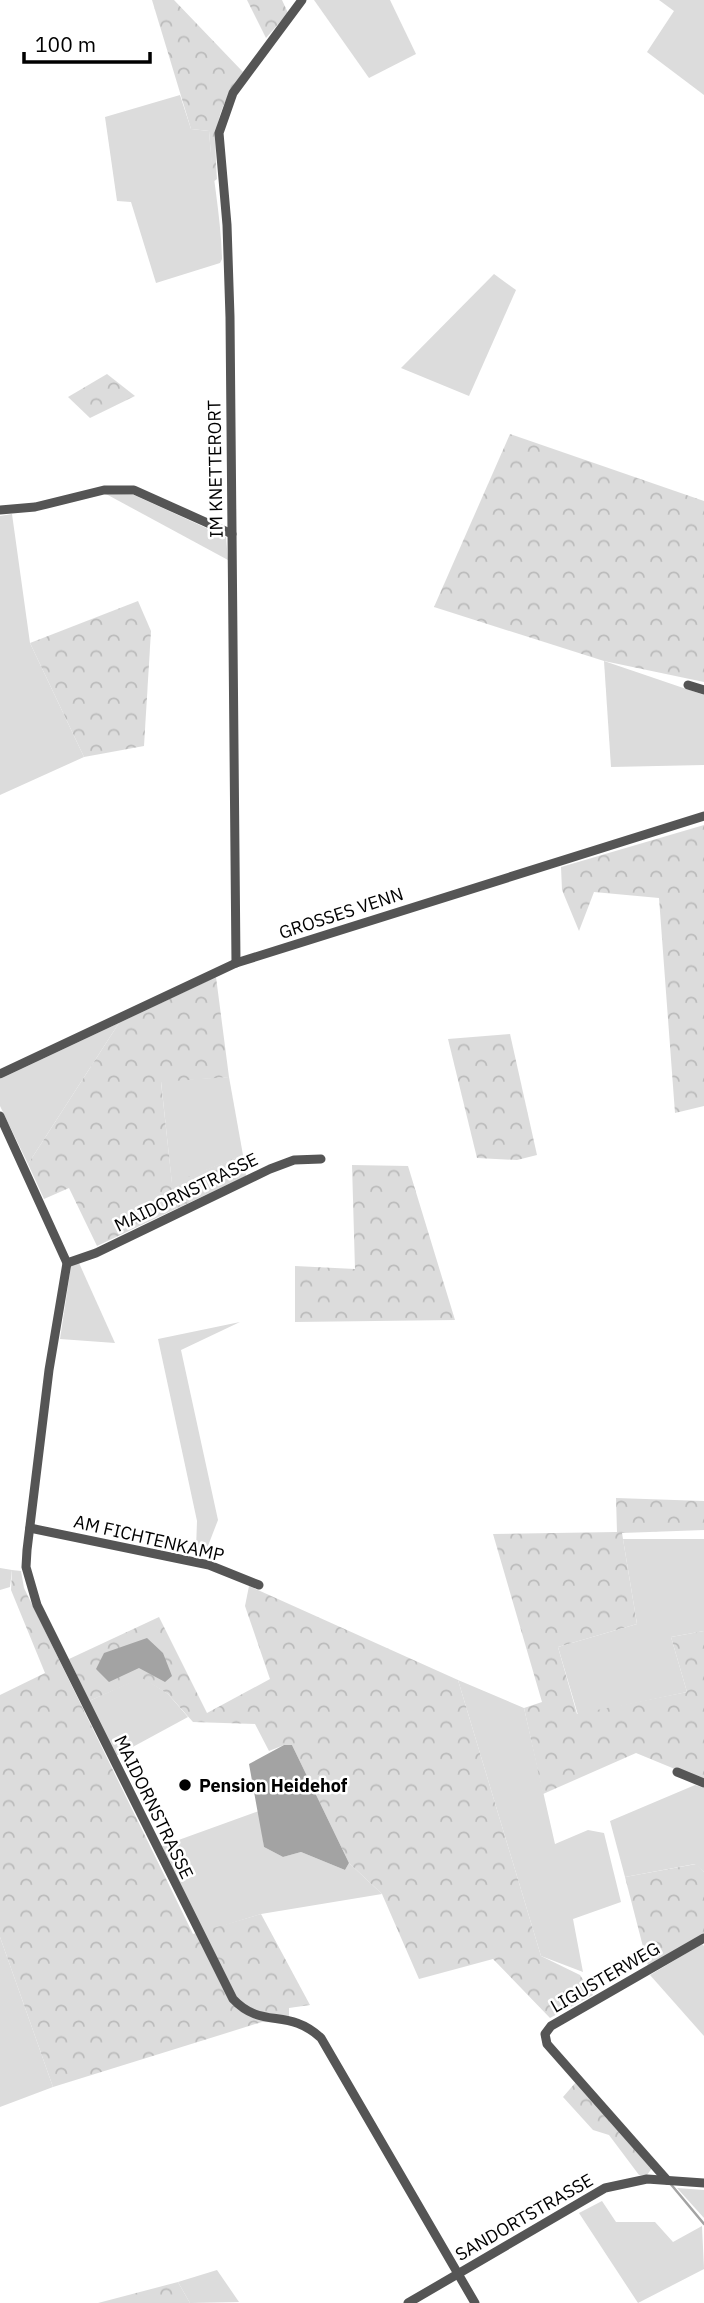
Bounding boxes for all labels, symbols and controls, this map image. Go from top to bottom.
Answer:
scale bar [24,21,150,65]
text: 100 m [35,30,96,58]
street label: IM KNETTERORT [202,400,228,538]
street label: GROSSES VENN [276,882,406,944]
street label: MAIDORNSTRASSE [110,1147,262,1237]
street label: AM FICHTENKAMP [72,1510,226,1566]
street label: MAIDORNSTRASSE [109,1731,199,1883]
place label: Pension Heidehof [199,1774,348,1797]
marker: Pension Heidehof [177,1777,193,1793]
street label: LIGUSTERWEG [546,1936,664,2018]
street label: SANDORTSTRASSE [451,2168,597,2266]

